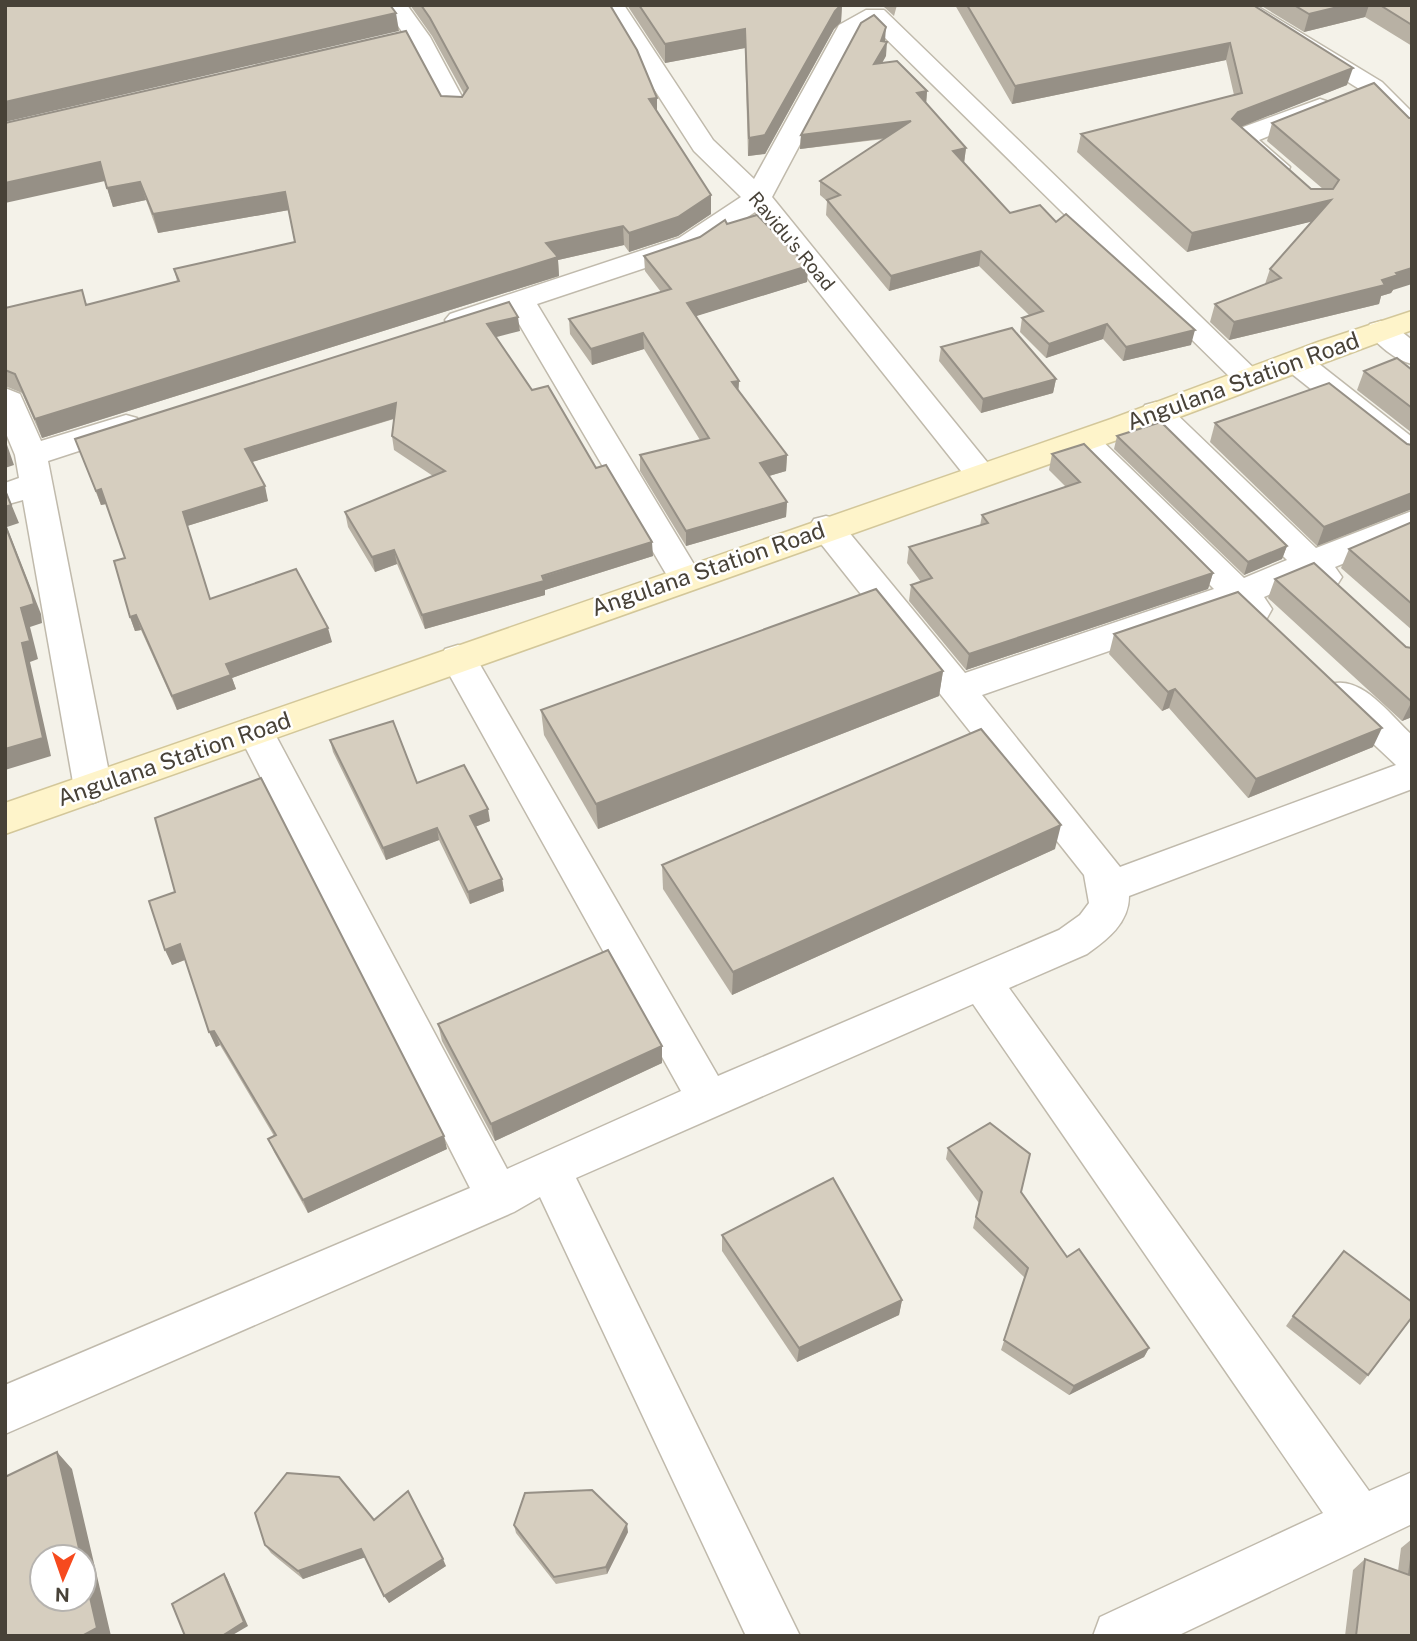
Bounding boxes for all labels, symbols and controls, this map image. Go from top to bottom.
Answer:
street label: Ravidu's Road [744,187,840,295]
street label: Angulana Station Road [1123,326,1363,435]
street label: Angulana Station Road [588,516,828,621]
street label: Angulana Station Road [54,706,294,811]
north arrow [28,1543,98,1613]
text: N [55,1584,70,1606]

